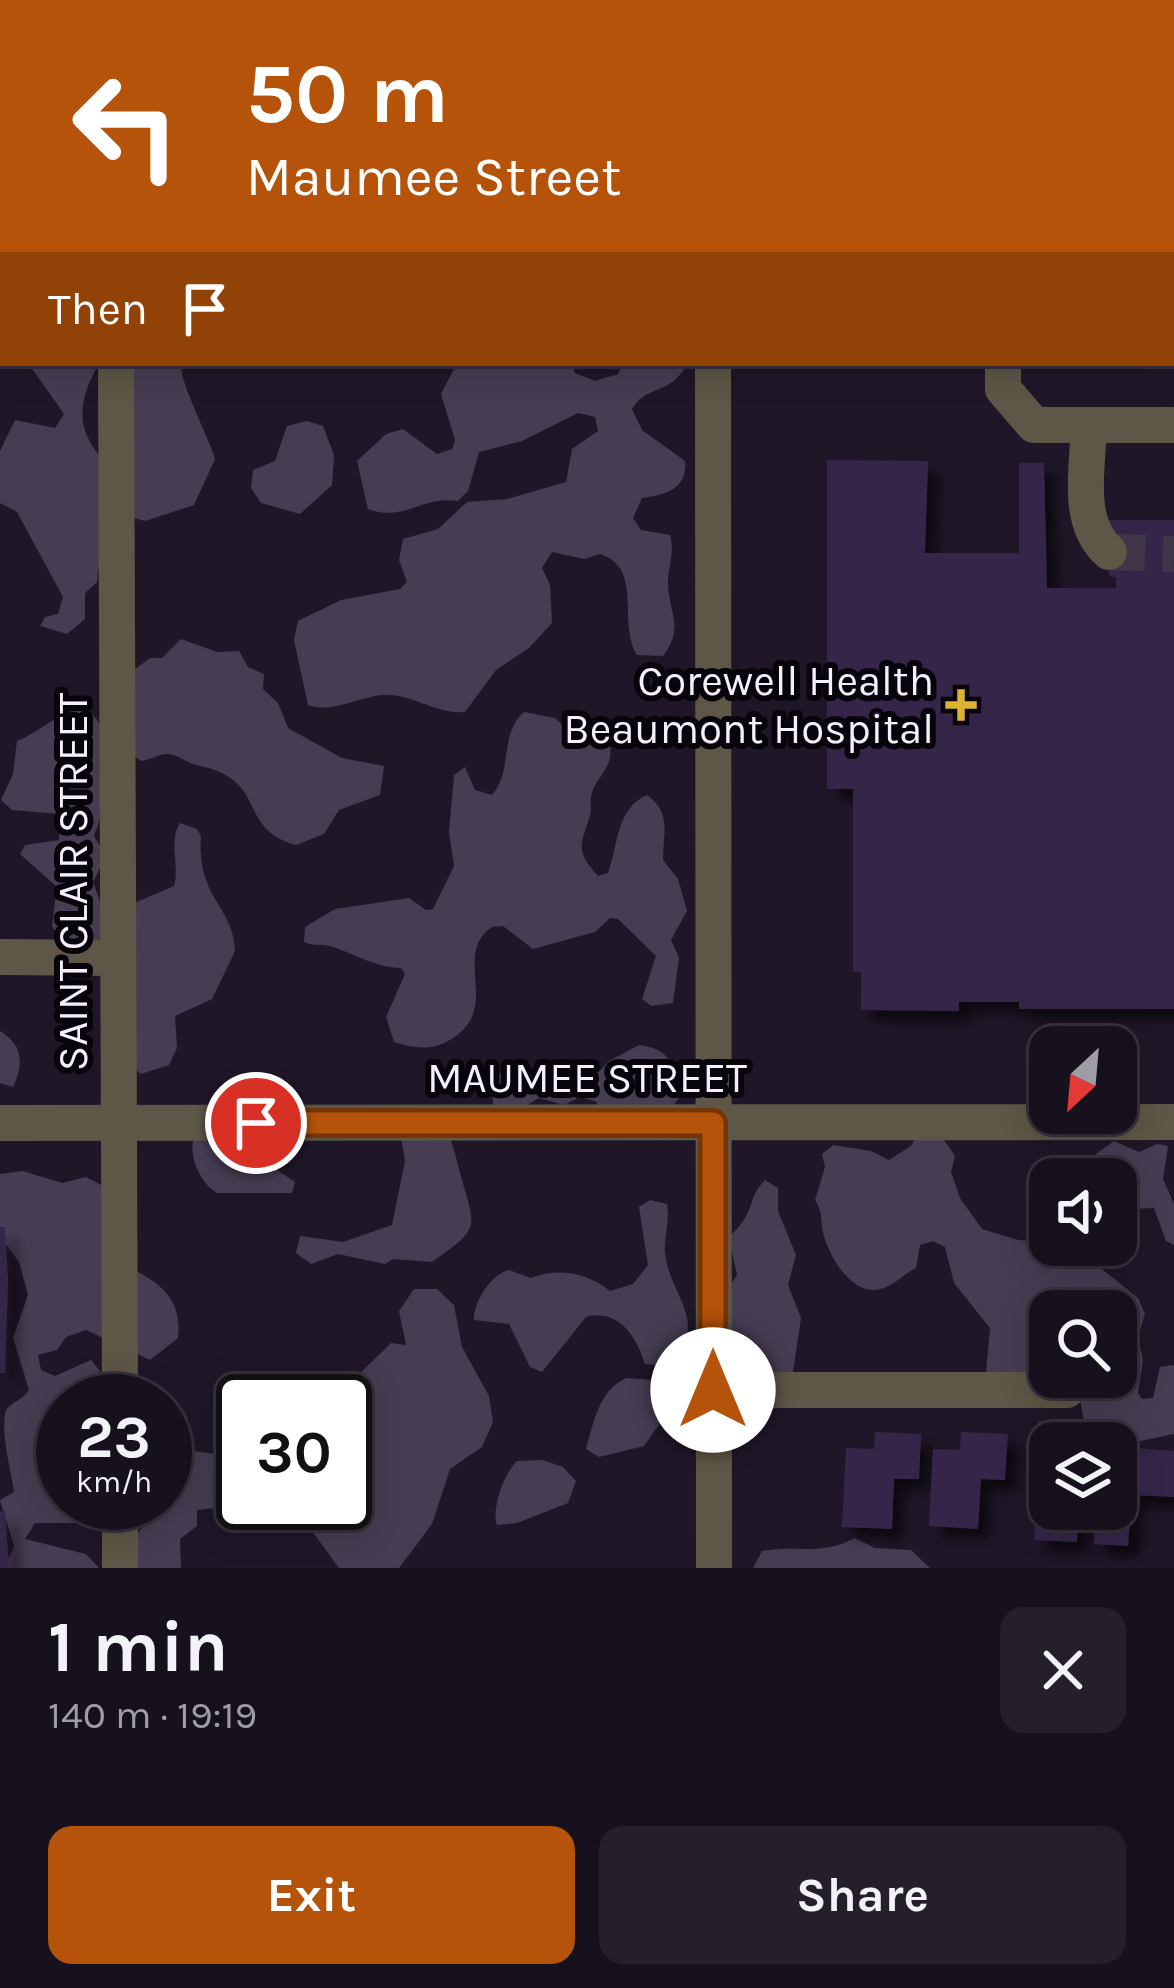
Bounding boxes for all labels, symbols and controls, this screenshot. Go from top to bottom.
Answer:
text: 50 m [246,45,449,143]
icon: left [48,48,204,204]
text: Maumee Street [246,145,621,209]
icon: arrive [172,276,238,342]
text: Then [48,283,148,335]
place label: Corewell Health Beaumont Hospital [564,656,934,754]
marker: Corewell Health Beaumont Hospital [945,689,977,721]
street label: SAINT CLAIR STREET [48,693,98,1071]
north arrow [1029,1026,1137,1134]
map controls [1029,1026,1137,1530]
street label: MAUMEE STREET [427,1053,747,1103]
pin [205,1072,307,1174]
icon: arrive [223,1090,289,1156]
button: sound [1029,1158,1137,1266]
button: search [1029,1290,1137,1398]
position arrow [650,1327,776,1453]
speed limit sign: 30 [216,1374,372,1530]
text: 23 [77,1402,151,1472]
button: layers [1029,1422,1137,1530]
text: km/h [76,1464,152,1500]
text: 1 min [48,1605,229,1689]
button: close [1000,1607,1126,1733]
text: 140 m · 19:19 [48,1692,257,1738]
button: Exit [48,1826,575,1964]
button: Share [599,1826,1126,1964]

